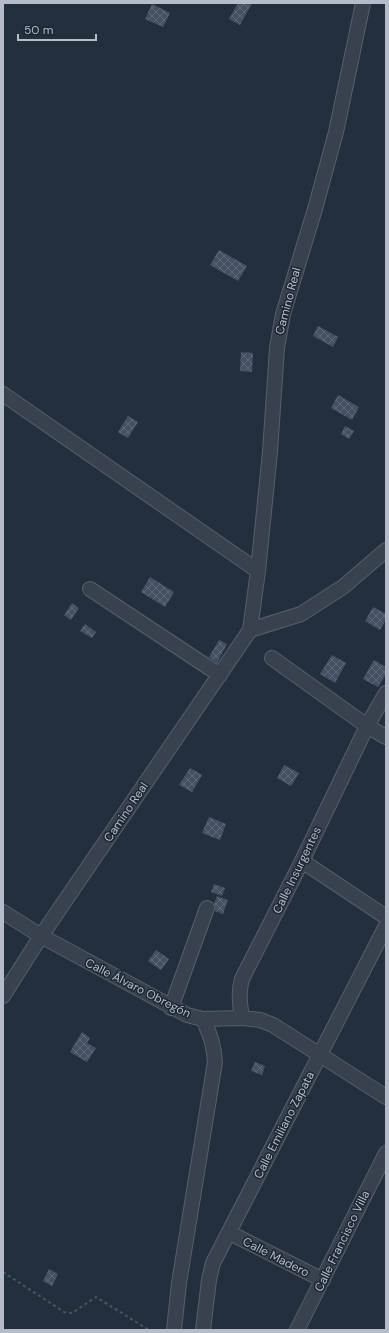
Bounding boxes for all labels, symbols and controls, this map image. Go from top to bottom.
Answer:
scale bar [18,16,96,42]
text: 50 m [24,22,53,38]
street label: Camino Real [271,266,305,336]
street label: Camino Real [100,779,152,845]
street label: Calle Insurgentes [269,824,325,916]
street label: Calle Álvaro Obregón [82,954,194,1022]
street label: Calle Emiliano Zapata [250,1069,318,1181]
street label: Calle Francisco Villa [311,1188,373,1294]
street label: Calle Madero [240,1233,312,1281]

